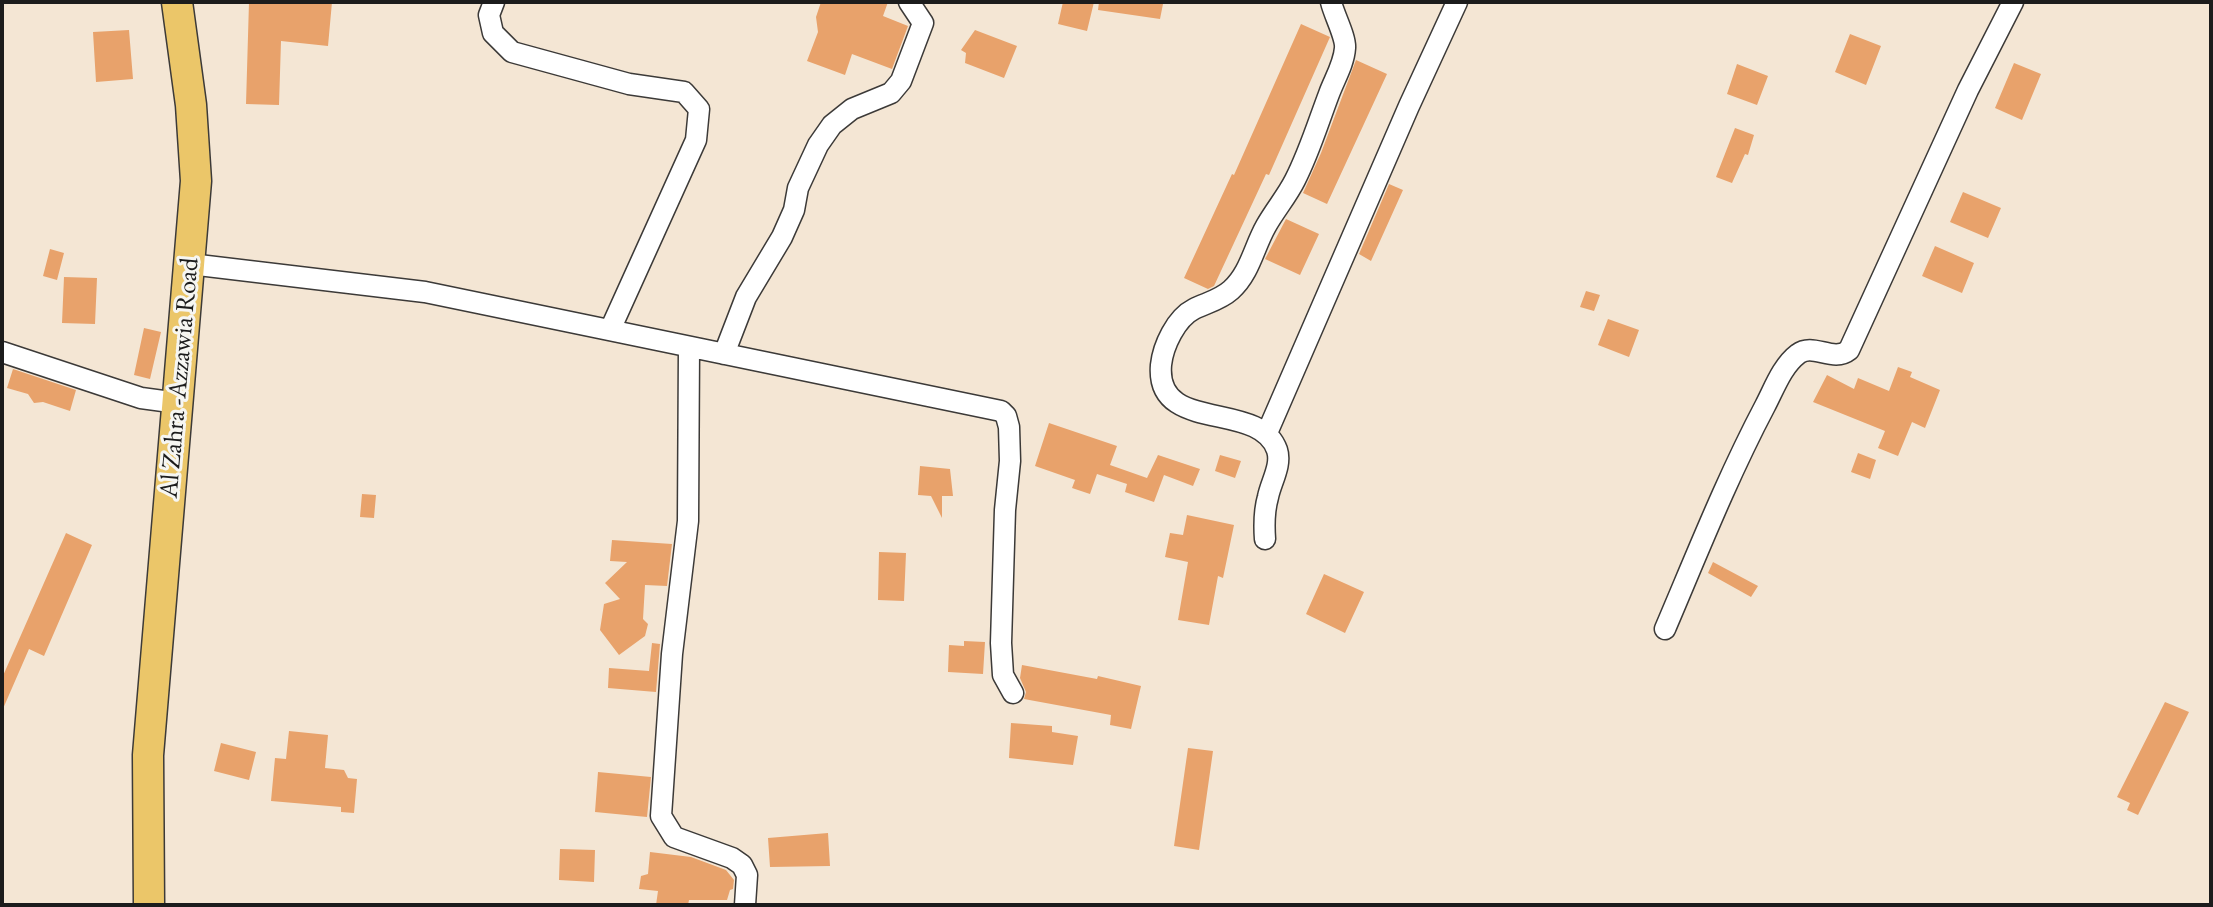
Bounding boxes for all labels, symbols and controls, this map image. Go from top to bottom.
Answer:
street label: Al Zahra -Azzawia Road [154,256,206,500]

